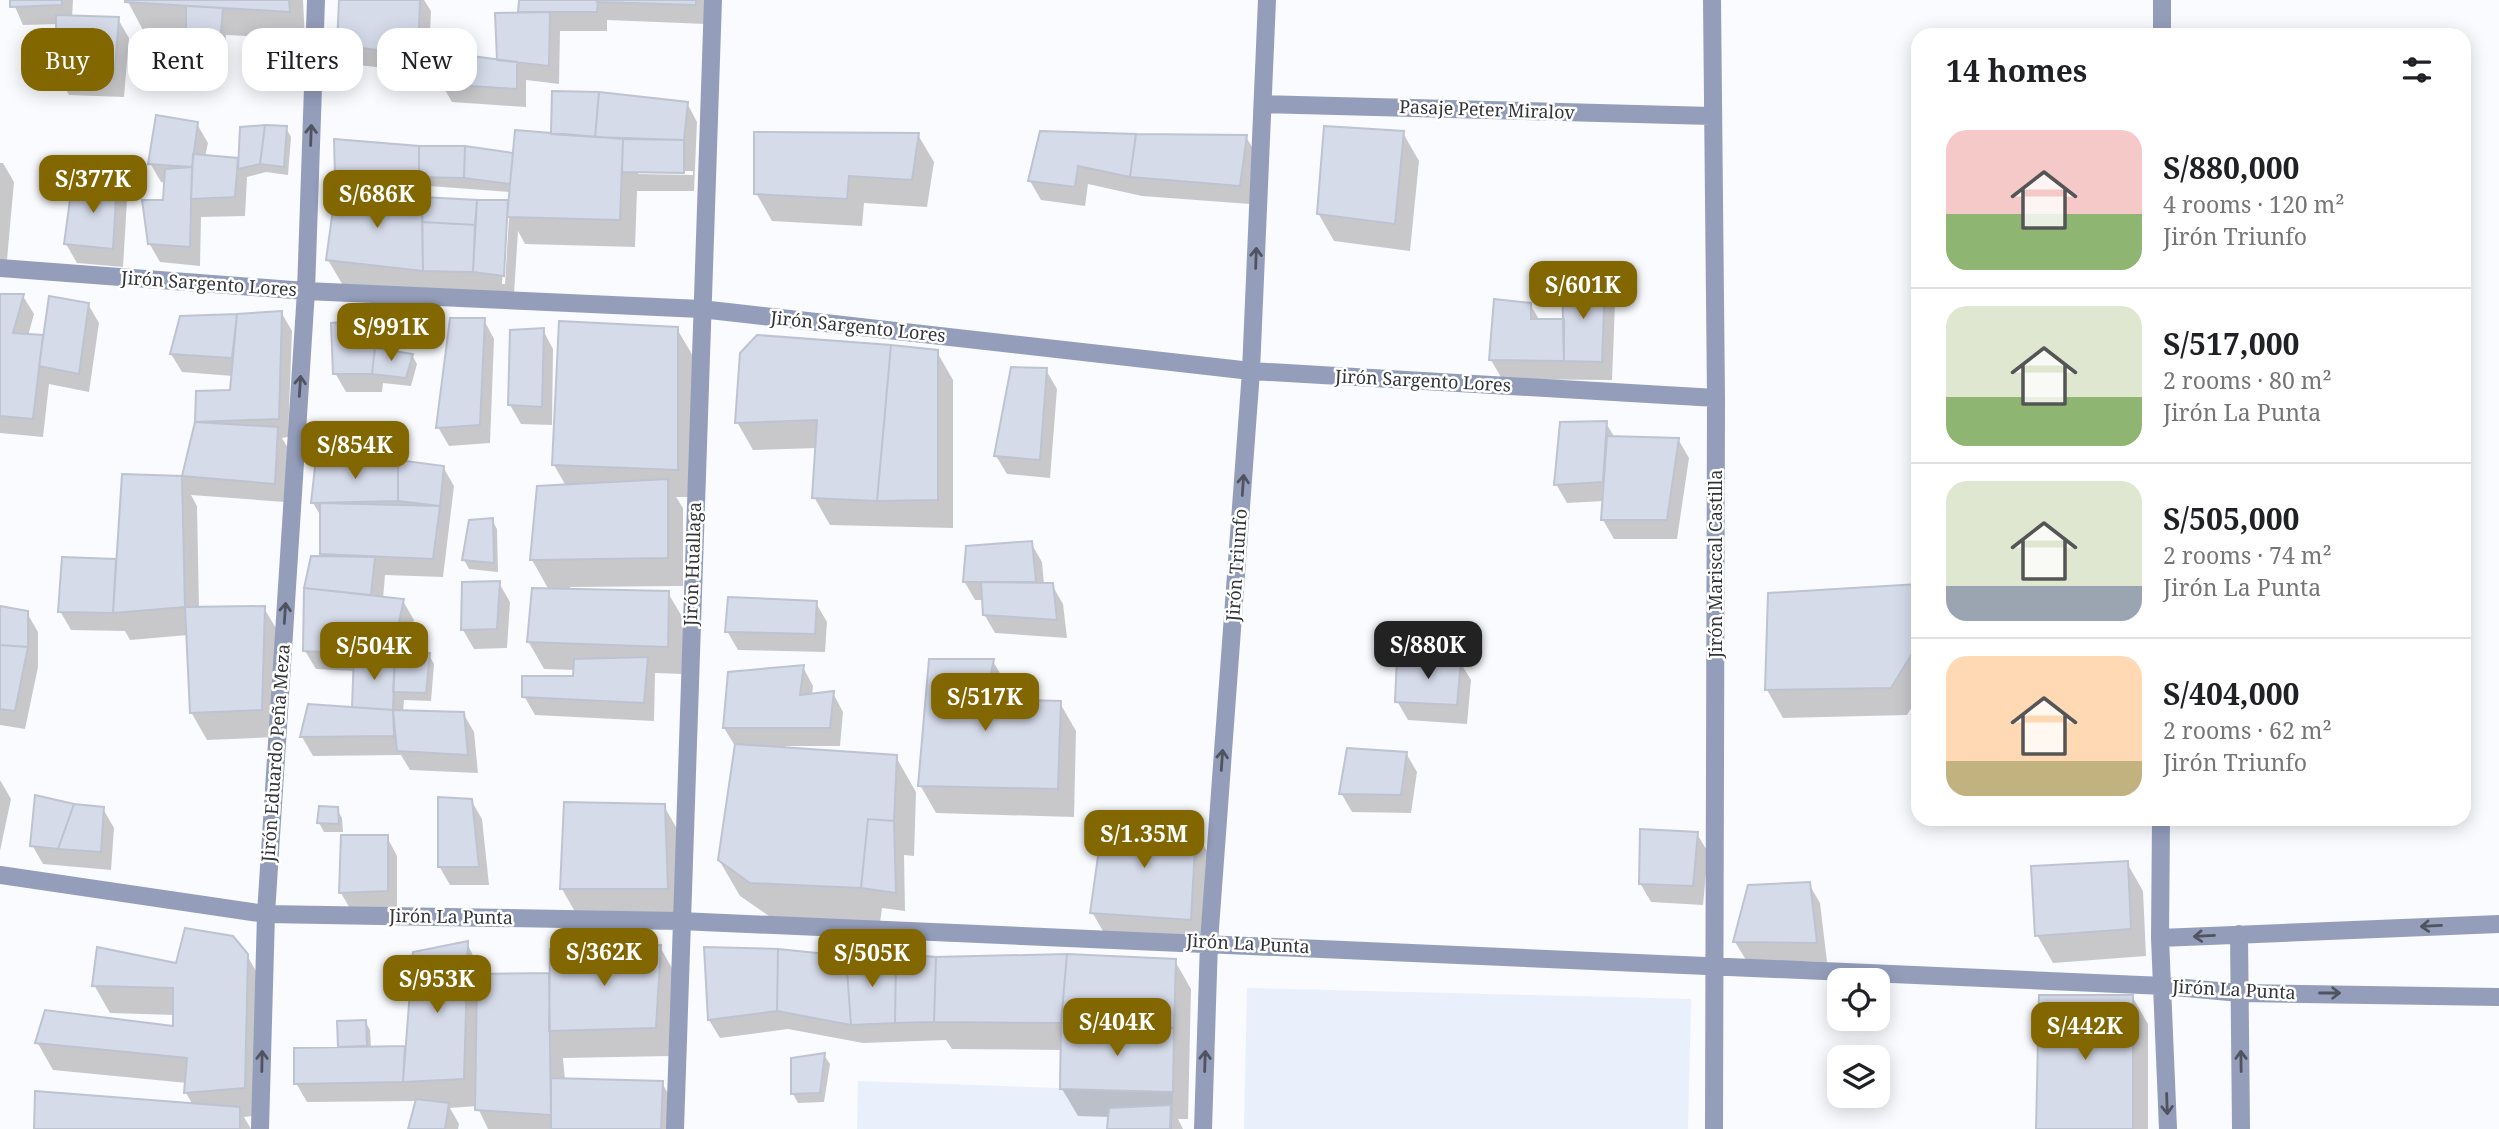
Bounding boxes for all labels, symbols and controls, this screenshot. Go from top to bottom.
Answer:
chip: Buy [21,28,114,91]
chip: Rent [128,28,228,91]
chip: Filters [242,28,363,91]
chip: New [377,28,477,91]
text: 14 homes [1946,50,2087,91]
icon: filters [2398,51,2436,89]
street label: Pasaje Peter Miralov [1399,94,1576,124]
one-way arrow [305,123,318,146]
text: S/880,000 [2163,147,2300,188]
pin: S/377K [36,156,150,215]
icon: home [2002,158,2086,242]
text: S/377K [55,162,131,194]
pin: S/686K [320,170,434,230]
text: S/686K [339,177,415,209]
text: 4 rooms · 120 m² [2163,188,2345,220]
text: Jirón Triunfo [2163,220,2307,252]
one-way arrow [1250,246,1263,269]
pin: S/601K [1526,262,1640,321]
street label: Jirón Sargento Lores [119,265,298,301]
text: S/601K [1545,268,1621,300]
pin: S/991K [334,304,448,363]
street label: Jirón Sargento Lores [768,305,947,347]
text: S/991K [353,310,429,342]
text: S/517,000 [2163,323,2300,364]
icon: home [2002,334,2086,418]
street label: Jirón Sargento Lores [1334,363,1512,397]
text: 2 rooms · 80 m² [2163,364,2332,396]
one-way arrow [294,376,307,398]
text: Jirón La Punta [2163,396,2321,428]
pin: S/854K [298,421,412,481]
text: S/854K [317,428,393,460]
street label: Jirón Mariscal Castilla [1703,470,1727,659]
one-way arrow [1237,474,1250,496]
text: S/505,000 [2163,498,2300,539]
street label: Jirón Huallaga [678,501,706,627]
street label: Jirón Triunfo [1220,508,1252,623]
icon: home [2002,509,2086,593]
text: 2 rooms · 74 m² [2163,539,2332,571]
text: Jirón La Punta [2163,571,2321,603]
one-way arrow [279,602,292,625]
pin: S/504K [317,622,431,682]
pin: S/880K [1371,622,1485,681]
text: S/880K [1390,628,1466,660]
text: S/504K [336,629,412,661]
street label: Jirón Eduardo Peña Meza [255,643,295,864]
text: S/404,000 [2163,673,2300,714]
pin: S/517K [928,674,1042,733]
text: S/517K [947,680,1023,712]
icon: home [2002,684,2086,768]
text: 2 rooms · 62 m² [2163,714,2332,746]
text: Jirón Triunfo [2163,746,2307,778]
one-way arrow [1216,750,1229,772]
pin: S/1.35M [1079,810,1209,870]
text: S/1.35M [1100,817,1188,849]
street label: Jirón La Punta [388,903,513,929]
one-way arrow [2420,919,2443,932]
pin: S/362K [547,928,661,988]
street label: Jirón La Punta [1185,928,1310,958]
pin: S/505K [815,930,929,989]
one-way arrow [2192,930,2215,943]
text: S/362K [566,935,642,967]
text: S/505K [834,936,910,968]
pin: S/953K [380,956,494,1015]
text: S/953K [399,962,475,994]
map controls [1827,968,1890,1108]
button: locate [1827,968,1890,1031]
street label: Jirón La Punta [2171,974,2296,1004]
one-way arrow [2318,986,2341,1000]
pin: S/404K [1060,998,1174,1058]
pin: S/442K [2028,1002,2142,1062]
text: S/404K [1079,1005,1155,1037]
text: S/442K [2047,1009,2123,1041]
button: layers [1827,1045,1890,1108]
one-way arrow [256,1050,269,1073]
one-way arrow [1199,1050,1212,1073]
one-way arrow [2234,1050,2247,1073]
one-way arrow [2161,1092,2174,1115]

